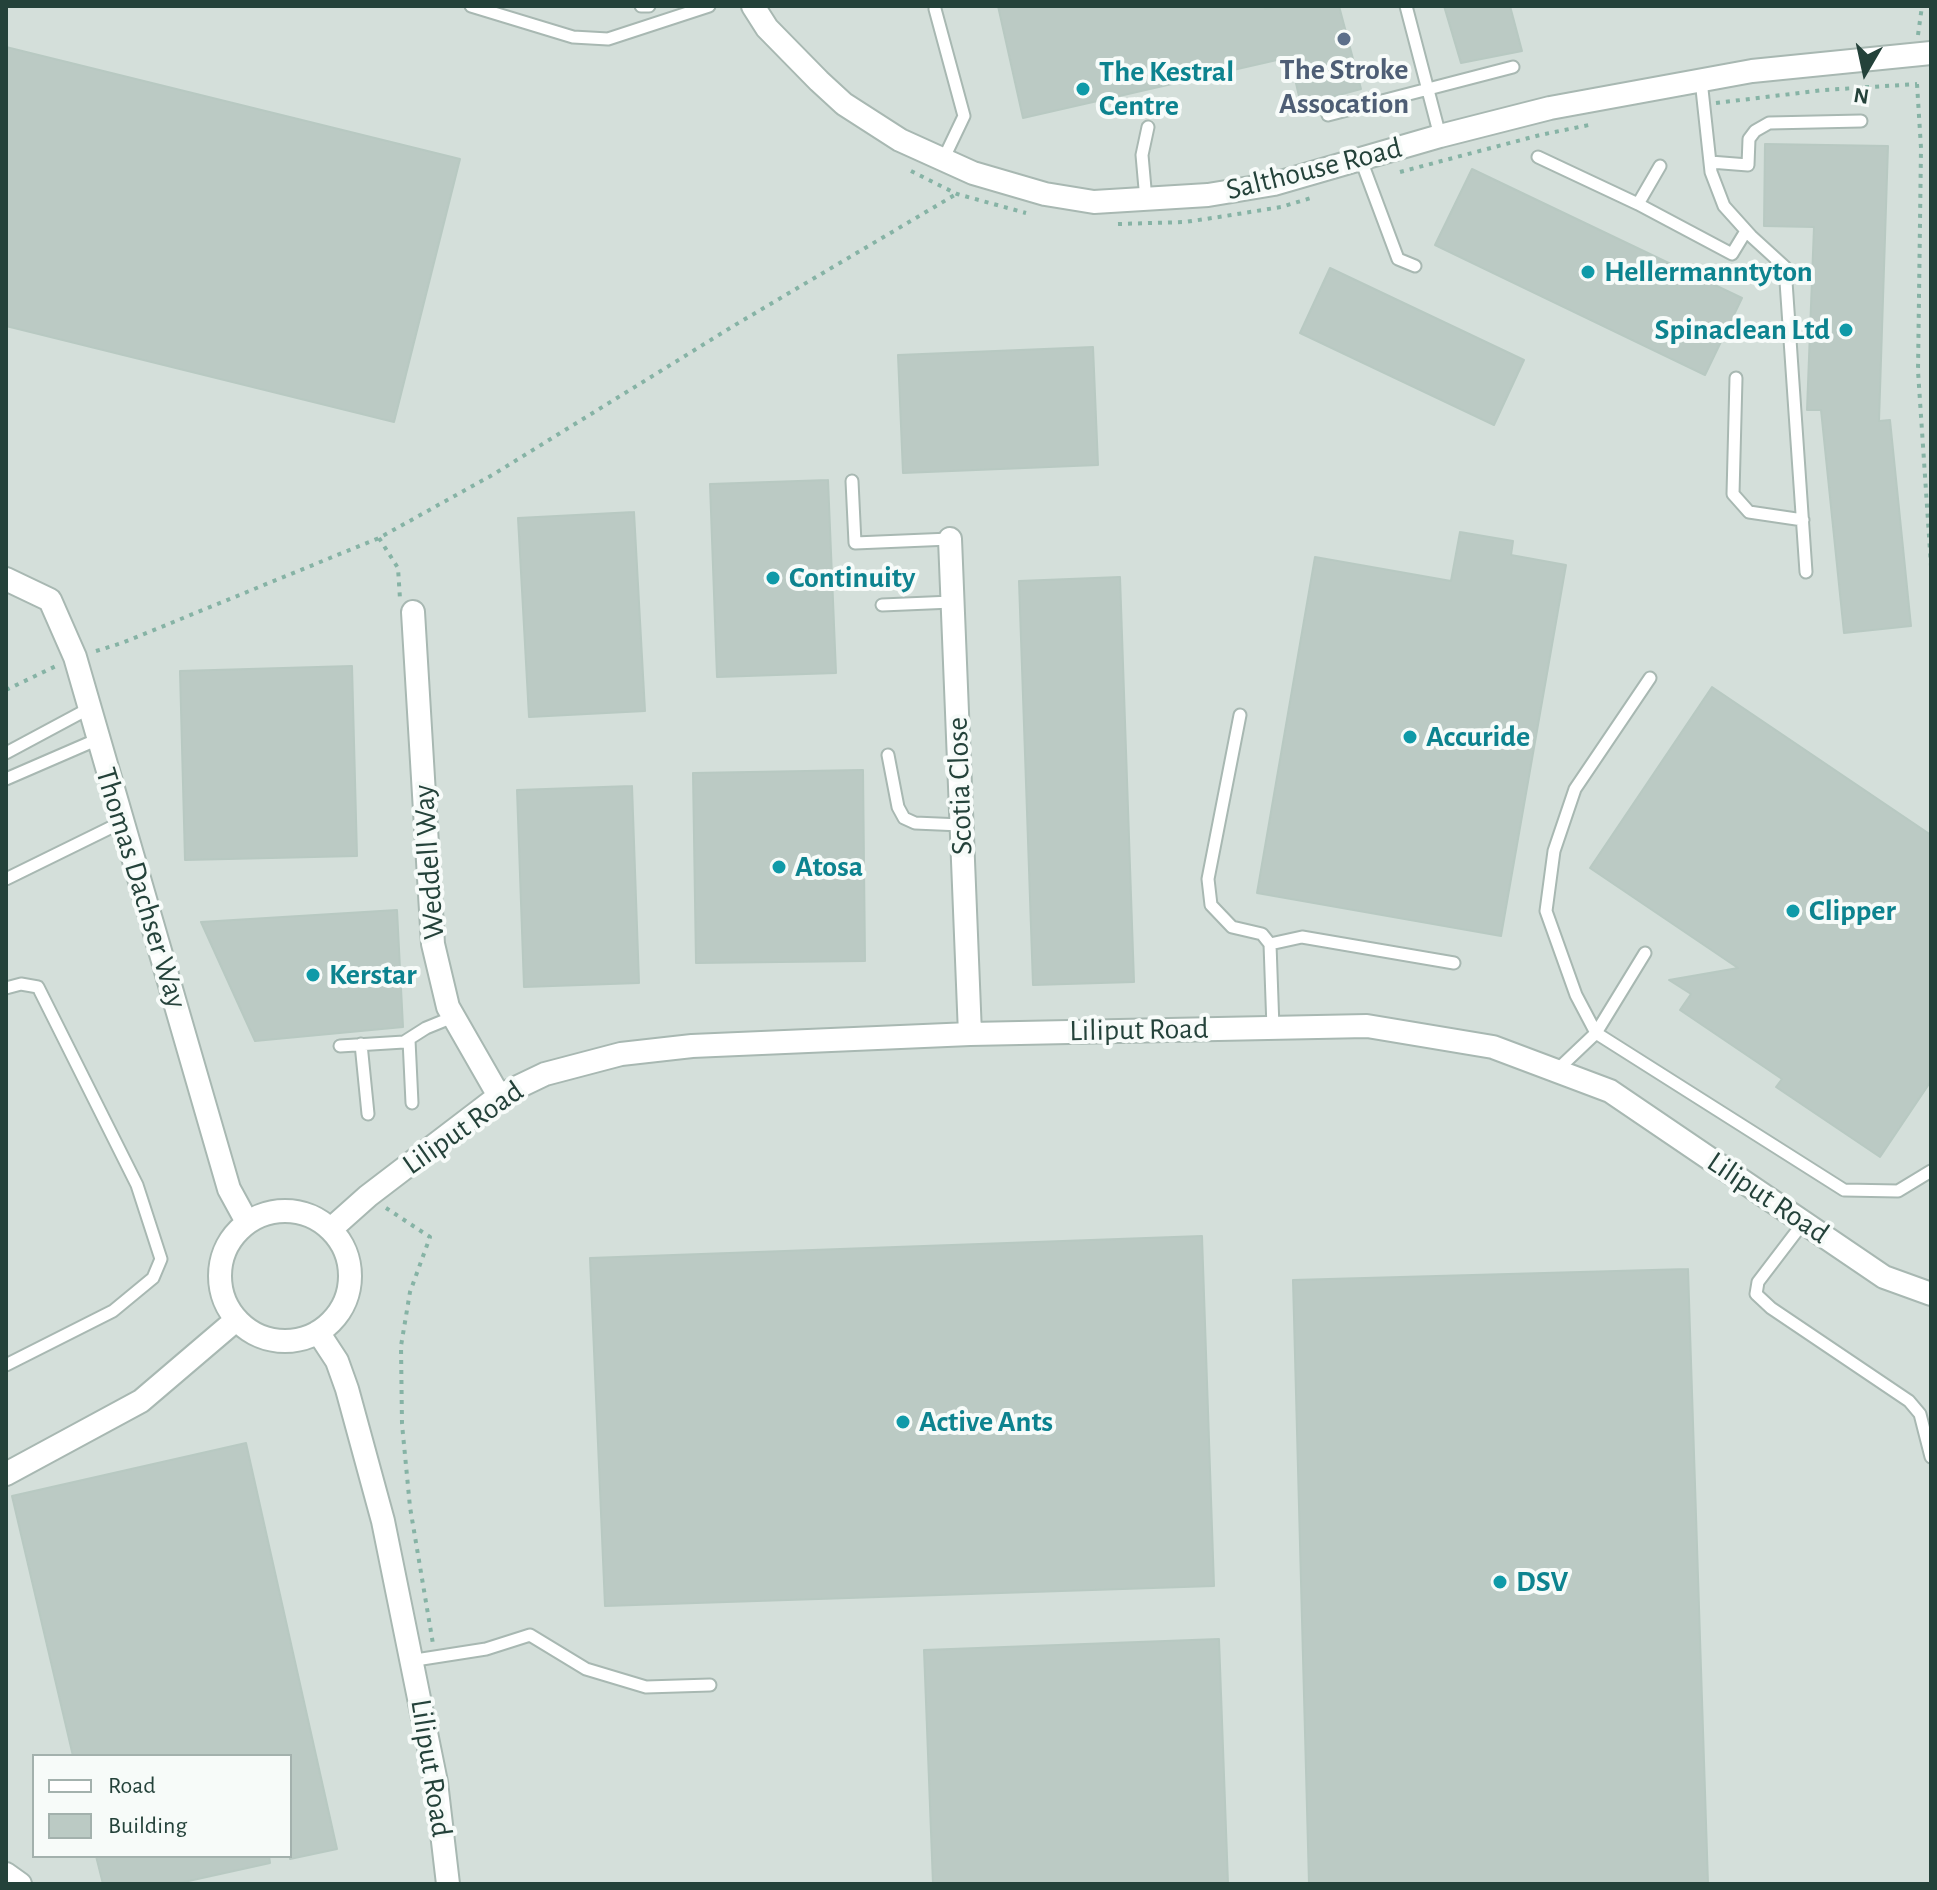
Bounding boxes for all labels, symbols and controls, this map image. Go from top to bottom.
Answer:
marker: The Stroke Assocation [1335,30,1353,48]
north arrow [1825,32,1905,112]
place label: The Stroke Assocation [1279,52,1409,122]
place label: The Kestral Centre [1099,54,1234,124]
marker: The Kestral Centre [1074,80,1092,98]
text: N [1852,84,1871,108]
street label: Salthouse Road [1223,130,1405,208]
place label: Hellermanntyton [1604,254,1813,290]
marker: Hellermanntyton [1579,263,1597,281]
place label: Spinaclean Ltd [1655,312,1830,348]
marker: Spinaclean Ltd [1837,321,1855,339]
place label: Continuity [789,560,915,596]
marker: Continuity [764,569,782,587]
street label: Scotia Close [940,716,980,856]
place label: Accuride [1426,719,1530,755]
marker: Accuride [1401,728,1419,746]
street label: Thomas Dachser Way [87,763,195,1013]
street label: Weddell Way [406,783,452,941]
place label: Atosa [795,849,863,885]
marker: Atosa [770,858,788,876]
place label: Clipper [1809,893,1896,929]
marker: Clipper [1784,902,1802,920]
place label: Kerstar [329,957,417,993]
marker: Kerstar [304,966,322,984]
street label: Liliput Road [1069,1011,1209,1049]
street label: Liliput Road [396,1073,530,1183]
street label: Liliput Road [1700,1144,1836,1252]
place label: Active Ants [919,1404,1053,1440]
marker: Active Ants [894,1413,912,1431]
place label: DSV [1516,1564,1568,1600]
marker: DSV [1491,1573,1509,1591]
street label: Liliput Road [402,1696,460,1840]
legend [32,1754,292,1858]
text: Road [108,1774,156,1798]
text: Building [108,1814,187,1838]

